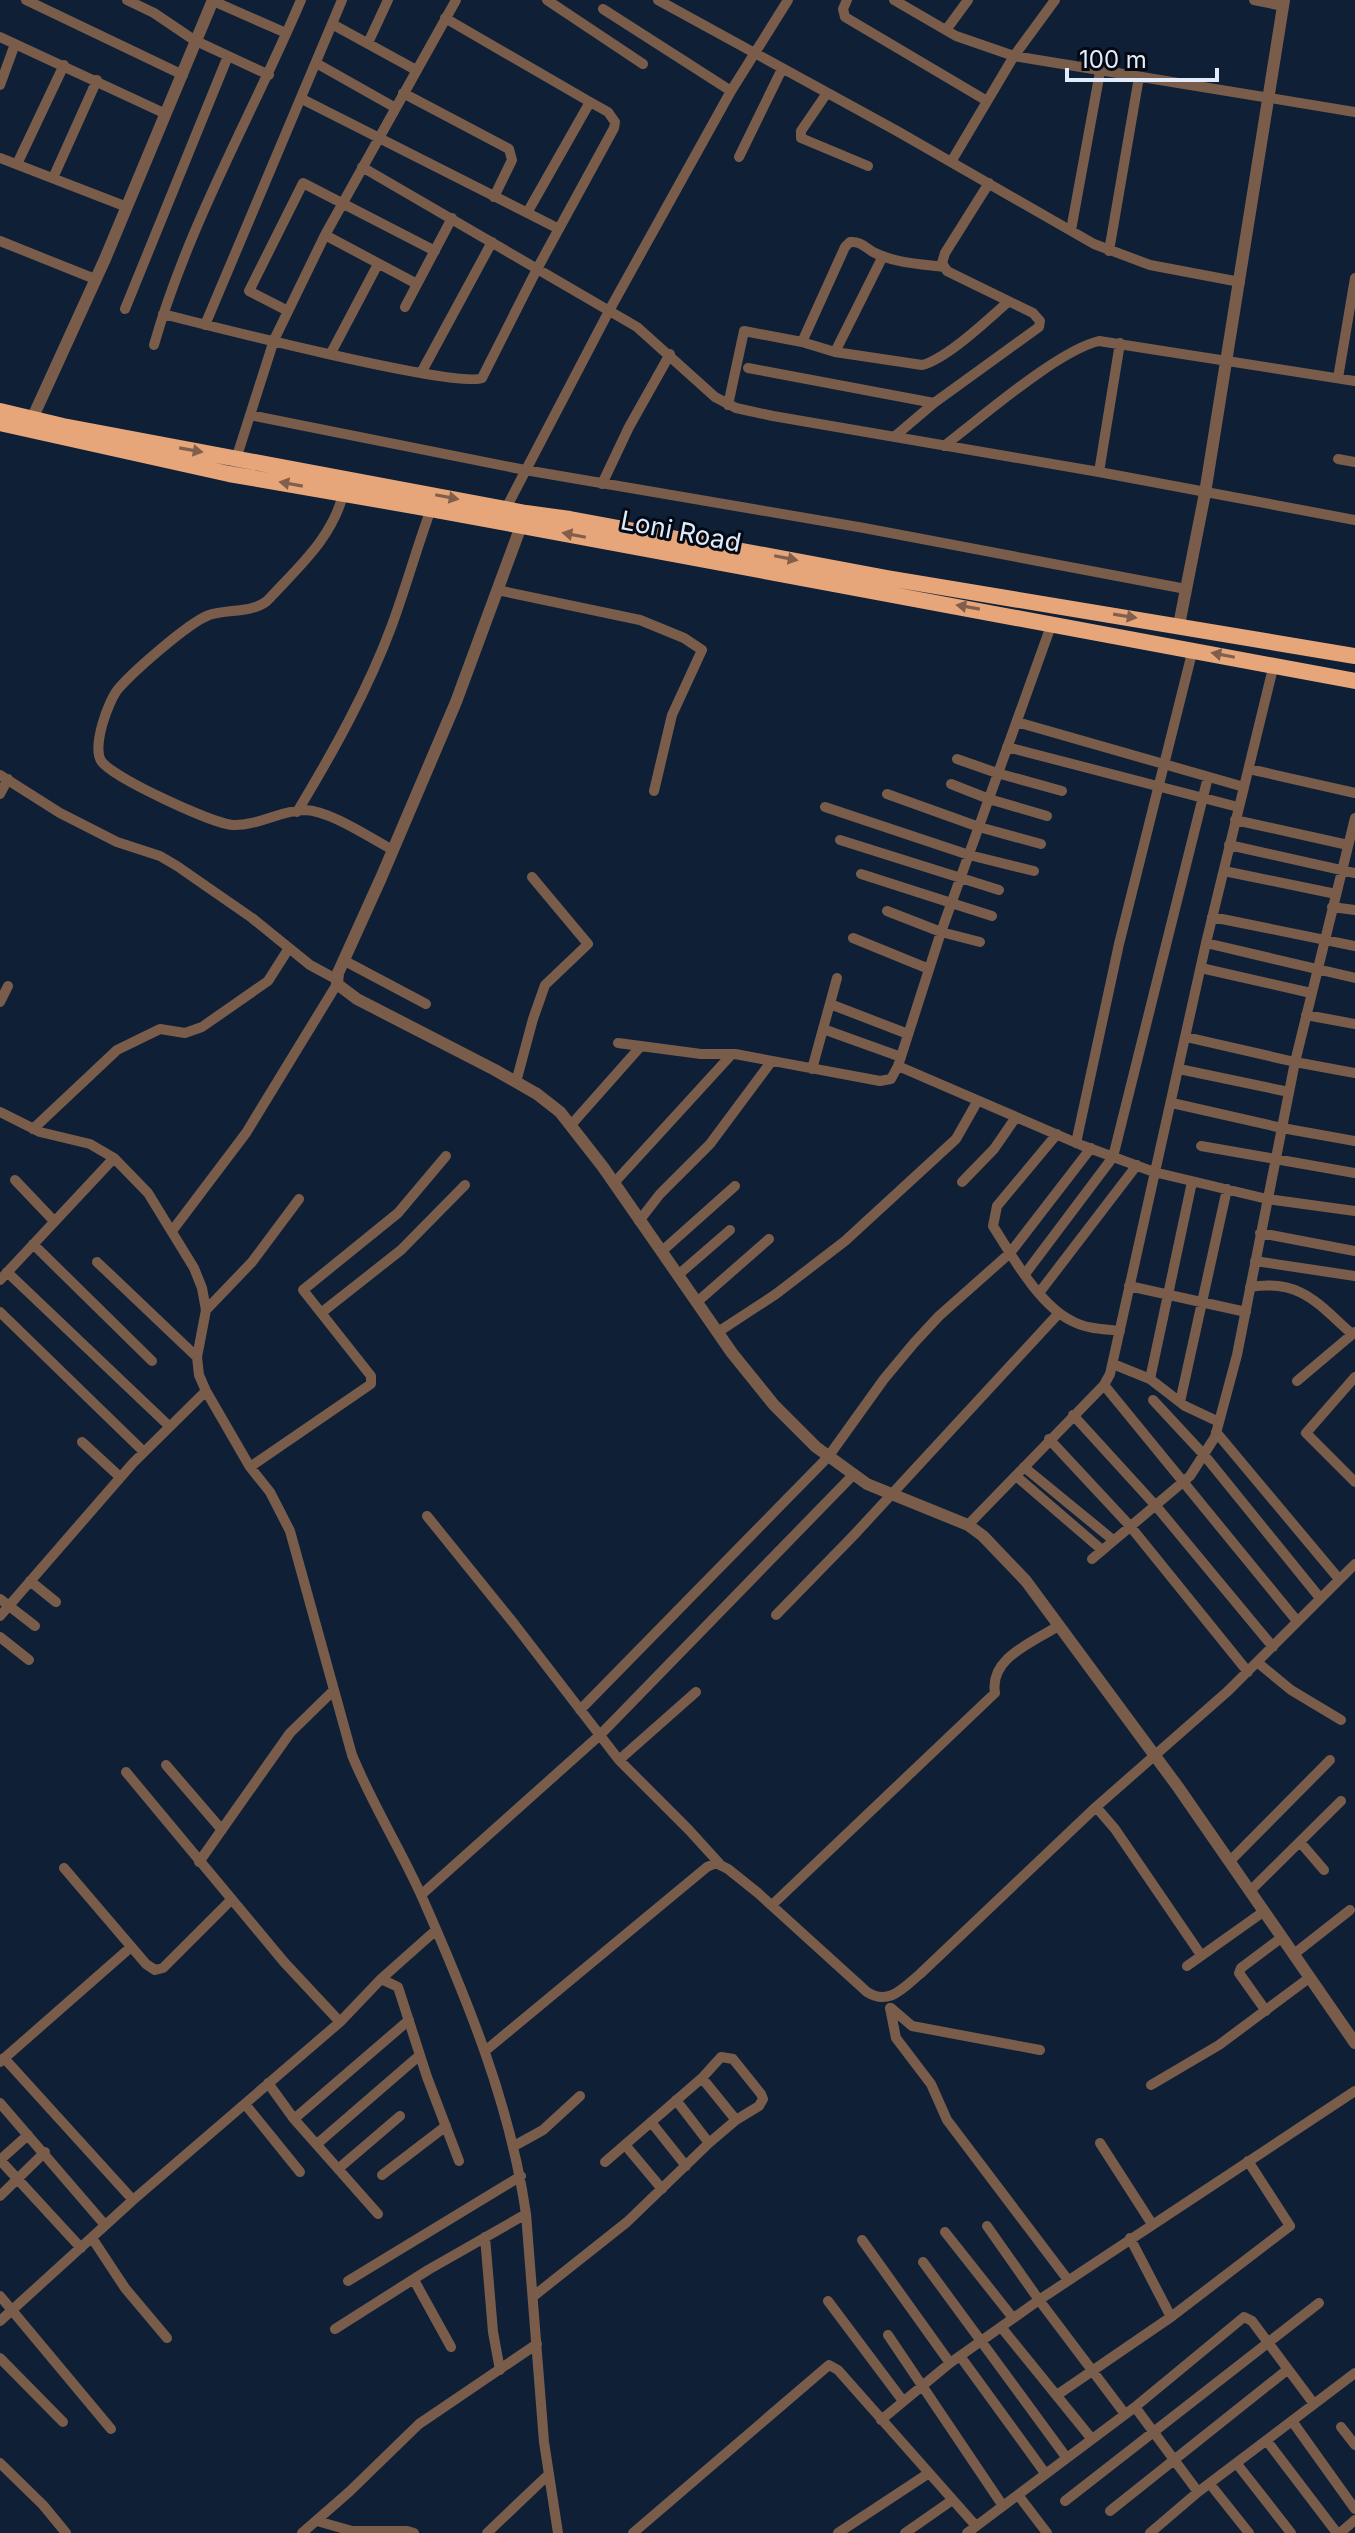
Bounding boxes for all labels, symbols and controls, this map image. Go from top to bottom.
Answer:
scale bar [1067,32,1217,82]
text: 100 m [1079,45,1147,74]
one-way arrow [179,445,204,457]
one-way arrow [278,478,303,490]
one-way arrow [435,491,460,504]
street label: Loni Road [618,504,744,558]
one-way arrow [562,529,587,541]
one-way arrow [773,552,798,565]
one-way arrow [955,601,980,613]
one-way arrow [1112,611,1137,623]
one-way arrow [1211,648,1236,661]

